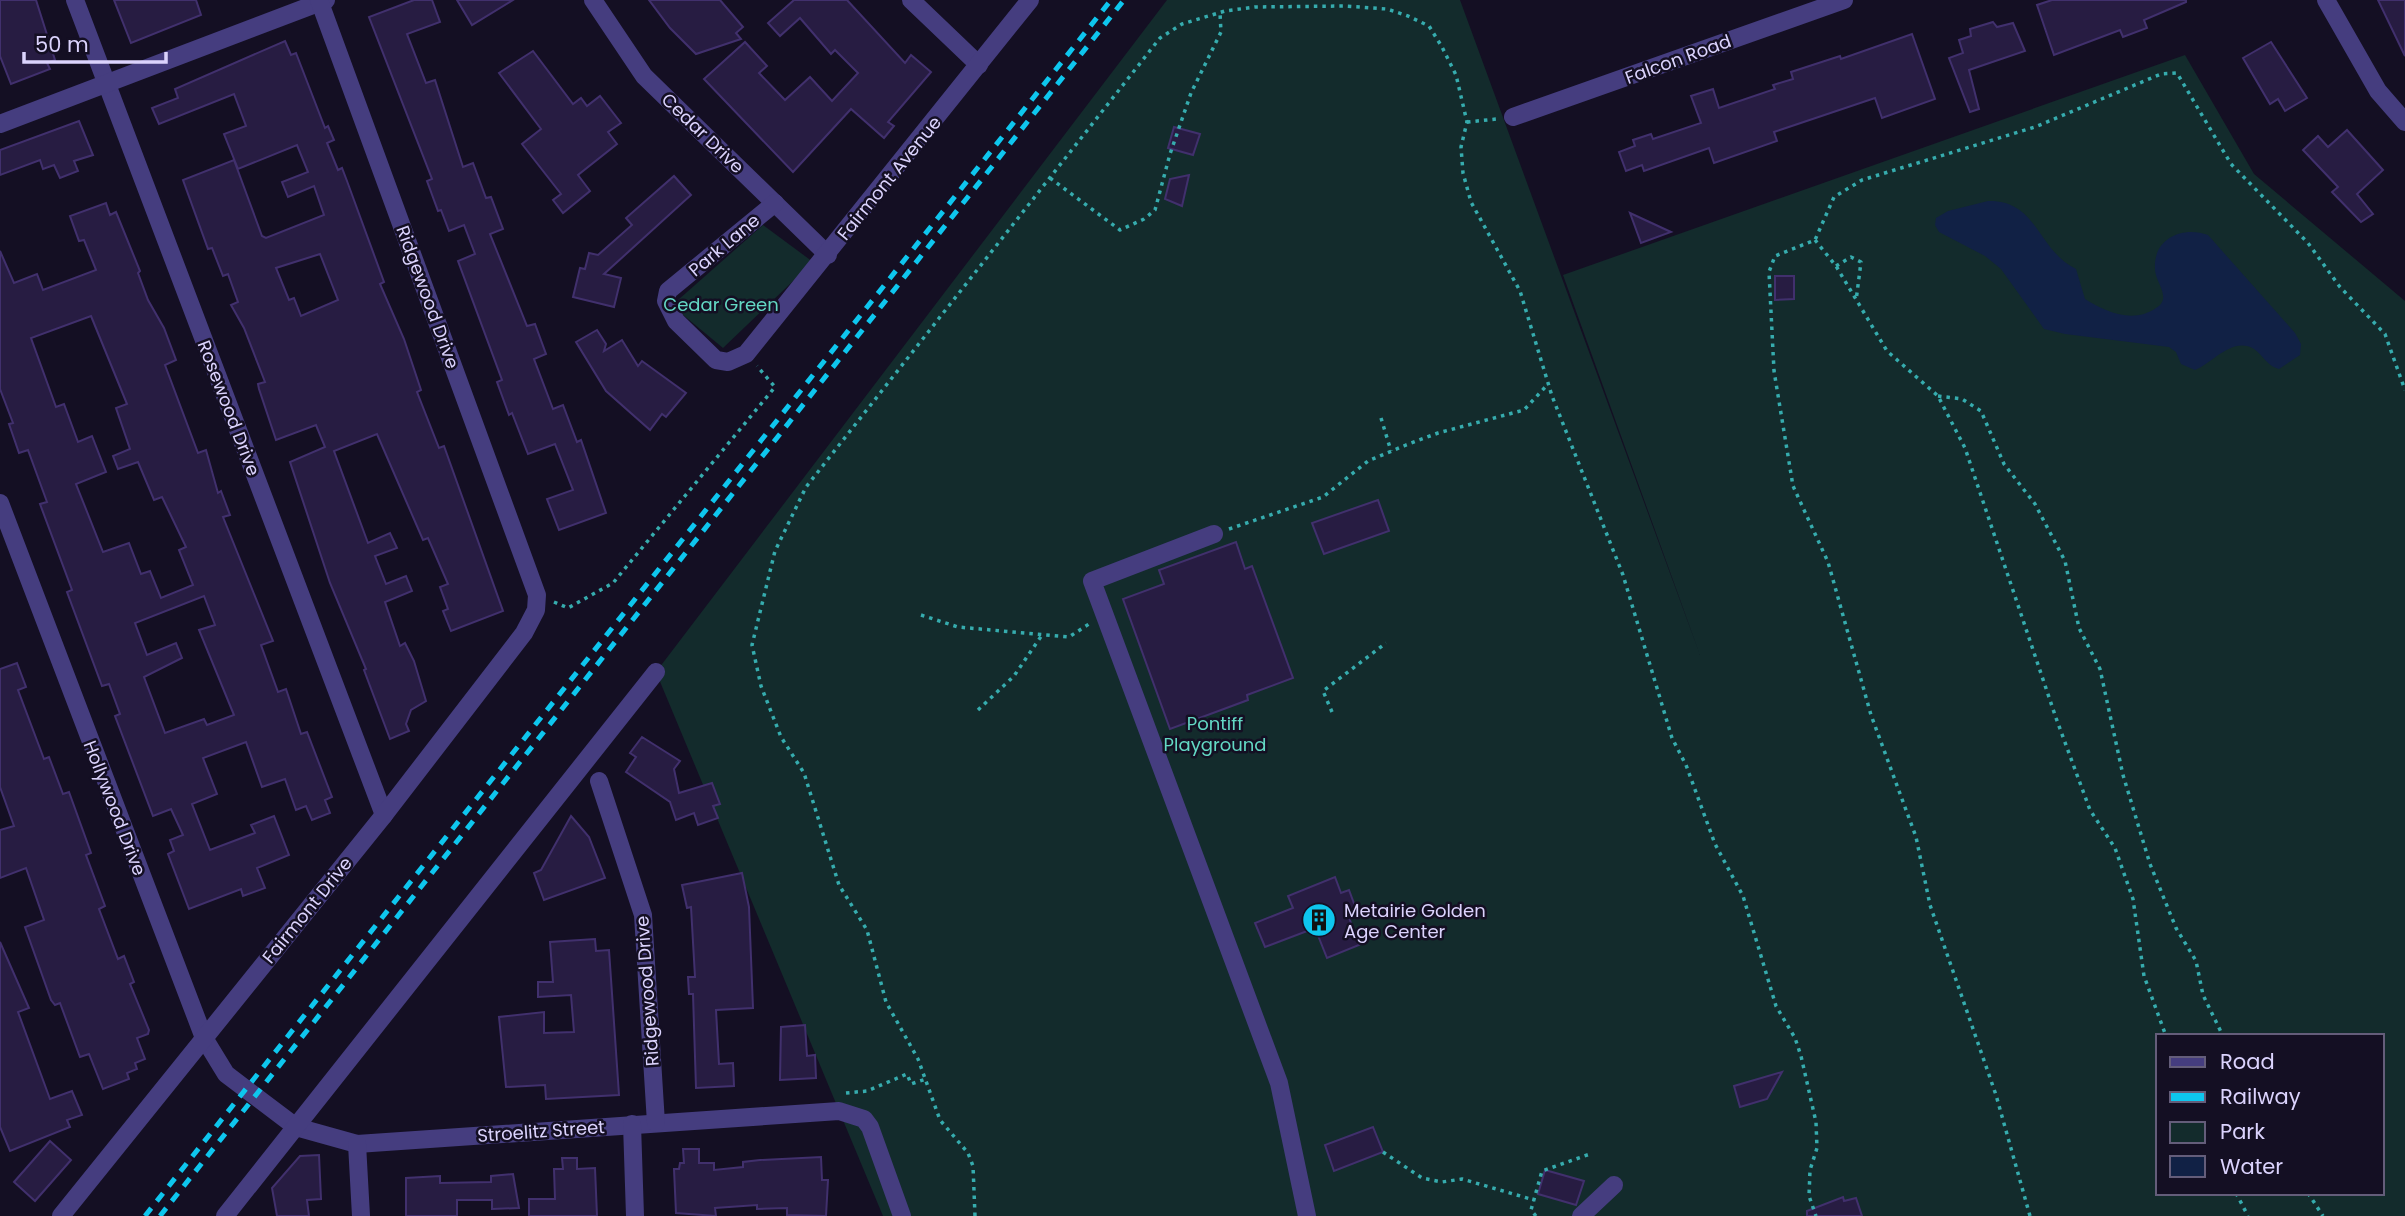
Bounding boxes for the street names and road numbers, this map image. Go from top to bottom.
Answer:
street label: Falcon Road [1621,28,1735,90]
street label: Cedar Drive [656,87,750,179]
street label: Fairmont Avenue [831,111,947,245]
street label: Park Lane [683,208,765,282]
street label: Ridgewood Drive [390,222,466,372]
street label: Rosewood Drive [192,337,266,479]
street label: Hollywood Drive [78,737,152,879]
street label: Fairmont Drive [256,851,358,969]
street label: Ridgewood Drive [629,915,665,1067]
street label: Stroelitz Street [476,1114,606,1148]

